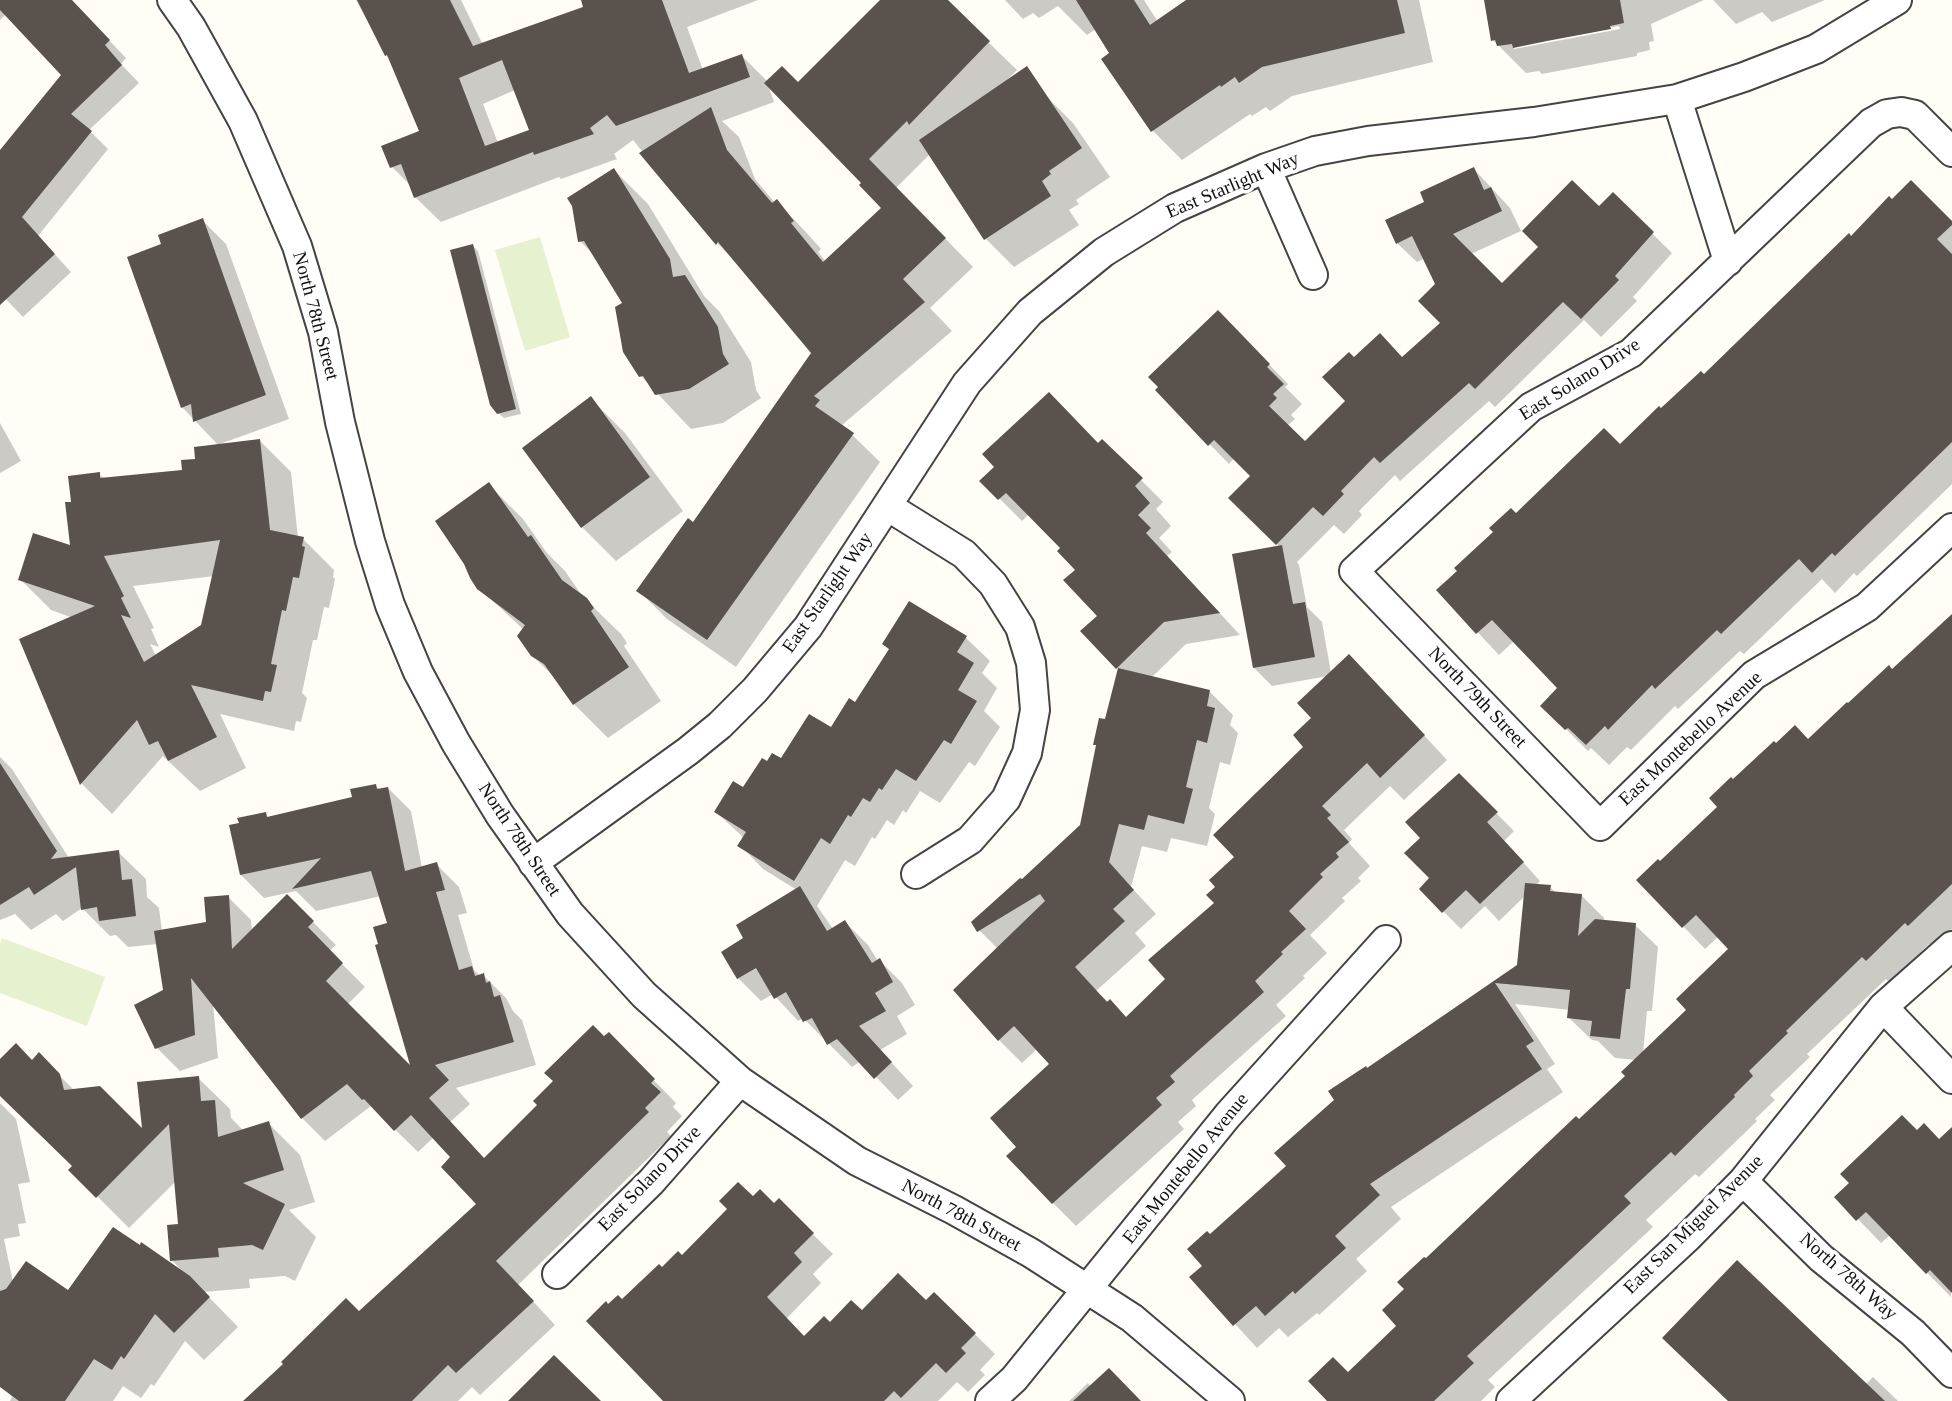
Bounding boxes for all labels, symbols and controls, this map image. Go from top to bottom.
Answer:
street label: East Starlight Way [1163,148,1303,224]
street label: North 78th Street [287,249,343,383]
street label: East Solano Drive [1515,334,1645,426]
street label: East Starlight Way [778,528,878,658]
street label: North 79th Street [1423,643,1531,753]
street label: East Montebello Avenue [1615,667,1767,811]
street label: North 78th Street [473,779,565,901]
street label: East Montebello Avenue [1118,1089,1254,1249]
street label: East Solano Drive [594,1121,706,1237]
street label: East San Miguel Avenue [1619,1150,1769,1300]
street label: North 78th Street [897,1175,1025,1257]
street label: North 78th Way [1795,1228,1901,1326]

